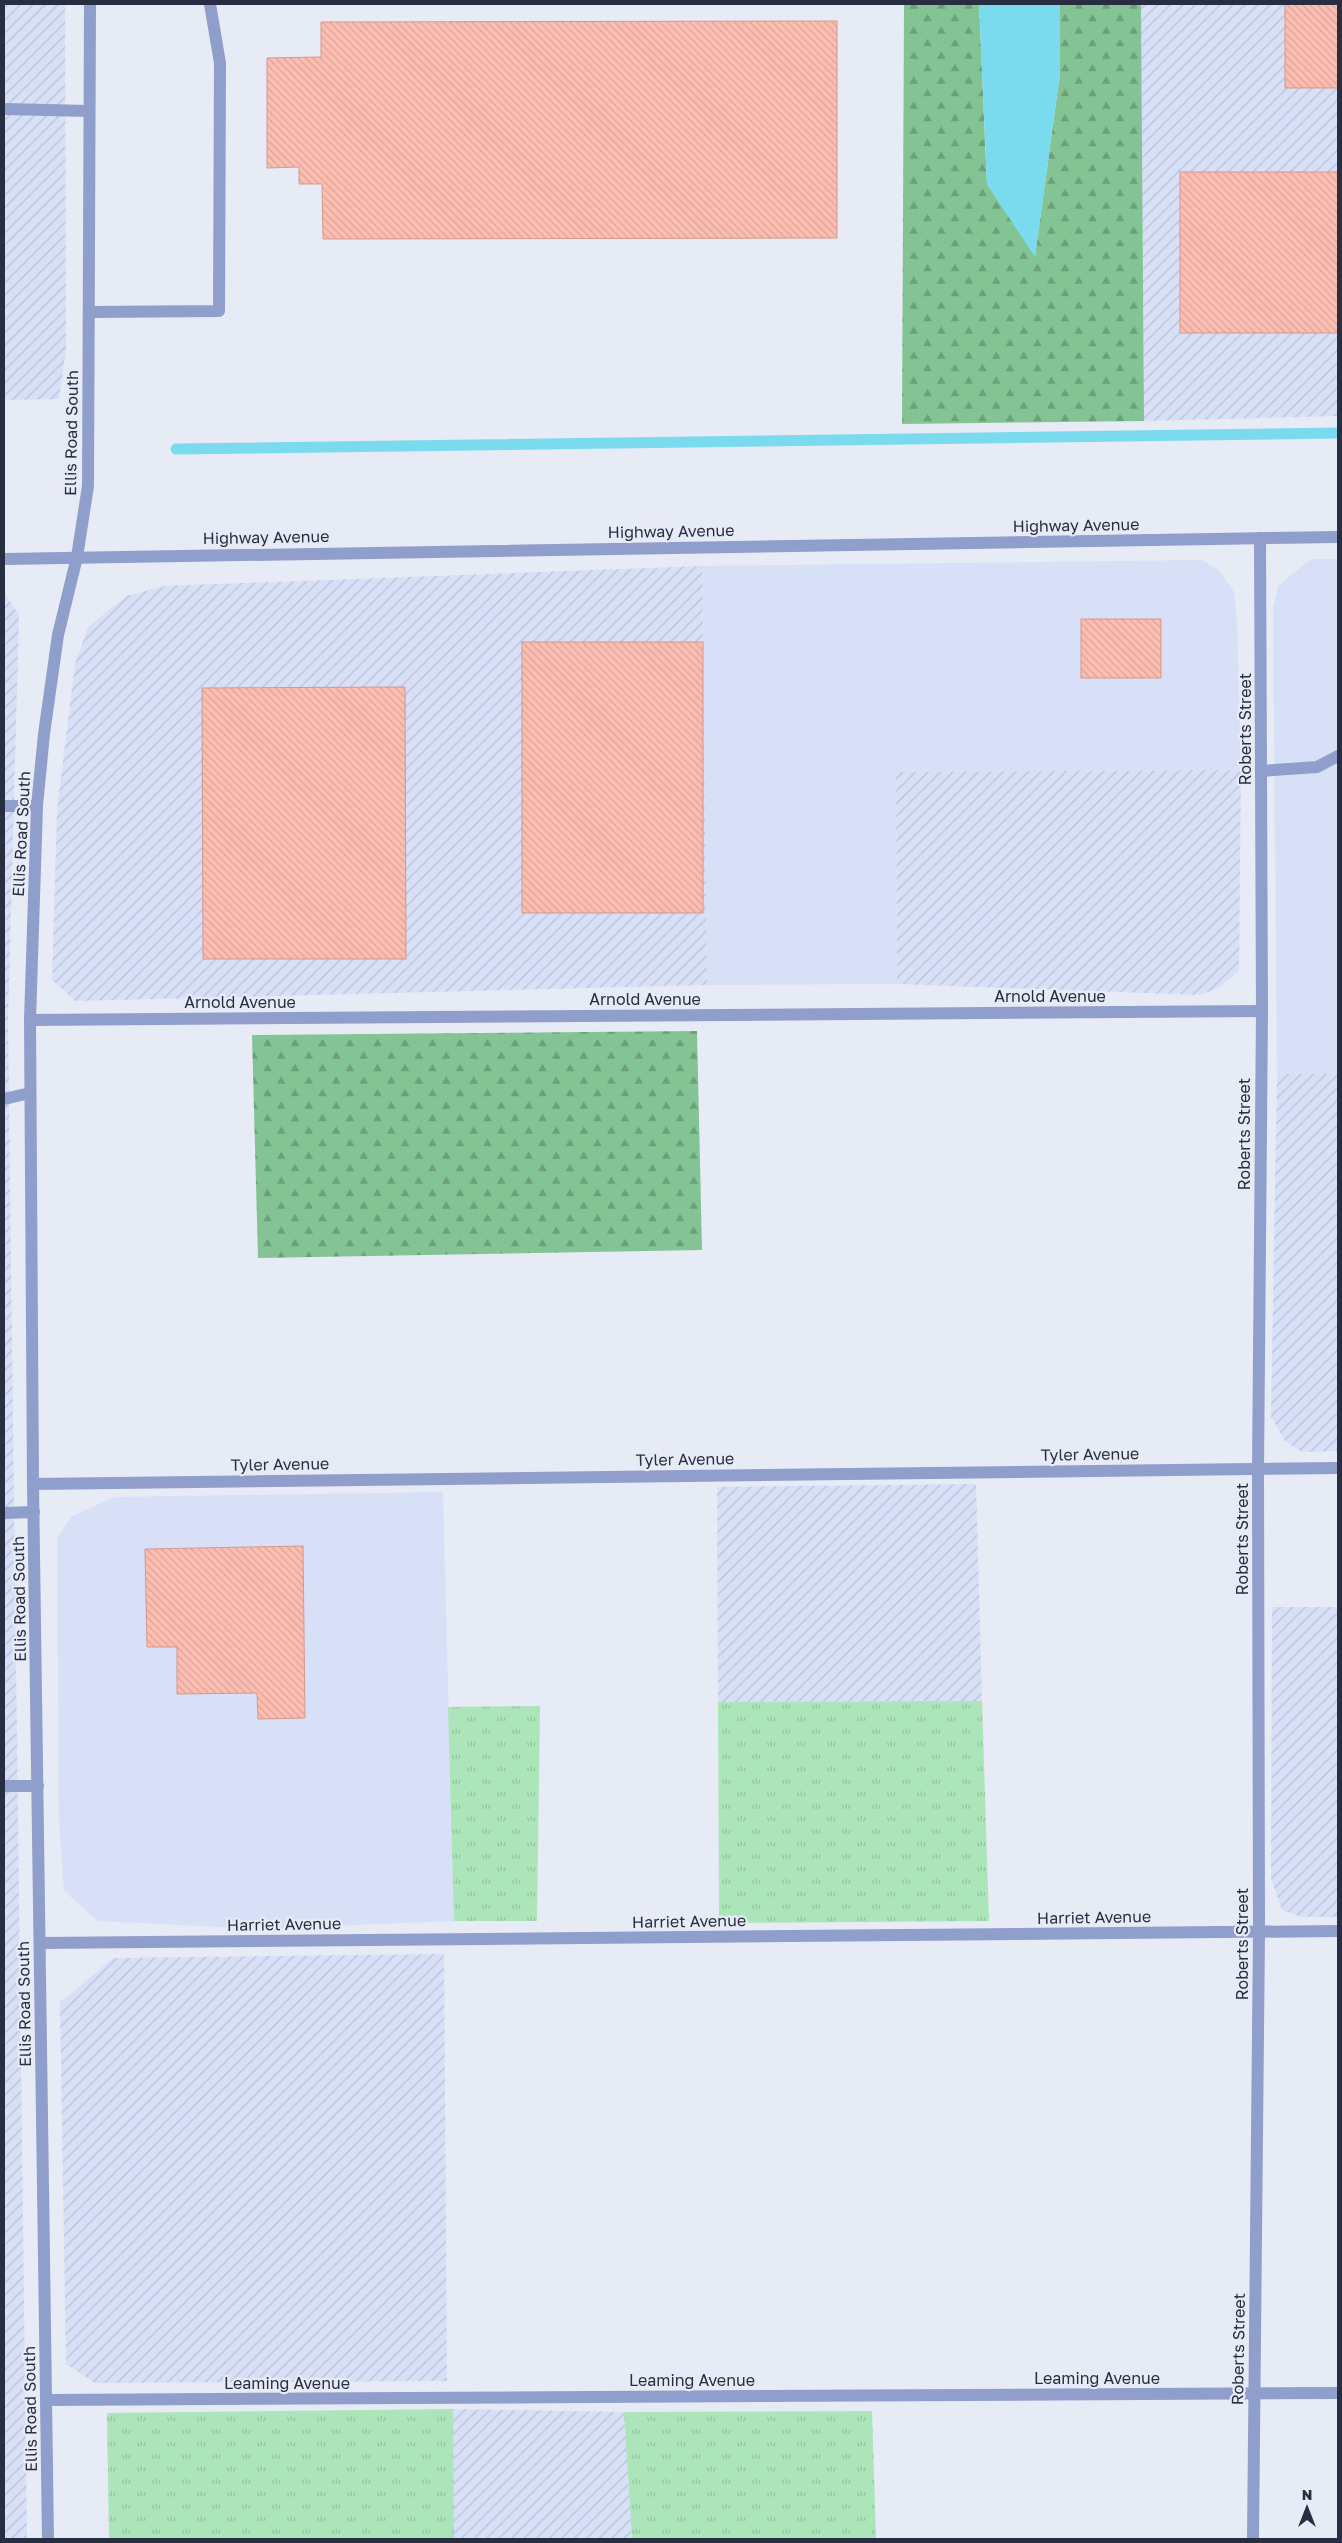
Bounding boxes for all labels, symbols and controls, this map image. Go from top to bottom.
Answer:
street label: Ellis Road South [60,370,82,496]
street label: Highway Avenue [1012,514,1140,536]
street label: Highway Avenue [607,520,735,542]
street label: Highway Avenue [202,526,330,548]
street label: Roberts Street [1235,673,1255,785]
street label: Ellis Road South [8,771,34,897]
street label: Arnold Avenue [994,986,1106,1006]
street label: Arnold Avenue [589,989,701,1009]
street label: Arnold Avenue [184,992,296,1012]
street label: Roberts Street [1234,1078,1254,1190]
street label: Tyler Avenue [1041,1443,1139,1465]
street label: Tyler Avenue [636,1448,734,1470]
street label: Tyler Avenue [231,1453,329,1475]
street label: Roberts Street [1232,1483,1252,1595]
street label: Ellis Road South [8,1536,30,1662]
street label: Roberts Street [1232,1888,1252,2000]
street label: Harriet Avenue [1037,1906,1151,1928]
street label: Harriet Avenue [632,1910,746,1932]
street label: Harriet Avenue [227,1913,341,1935]
street label: Ellis Road South [13,1941,35,2067]
street label: Roberts Street [1227,2293,1249,2405]
street label: Ellis Road South [19,2346,41,2472]
street label: Leaming Avenue [1034,2368,1160,2388]
street label: Leaming Avenue [629,2370,755,2390]
street label: Leaming Avenue [224,2373,350,2393]
north arrow [1282,2483,1332,2533]
text: N [1302,2486,1312,2503]

